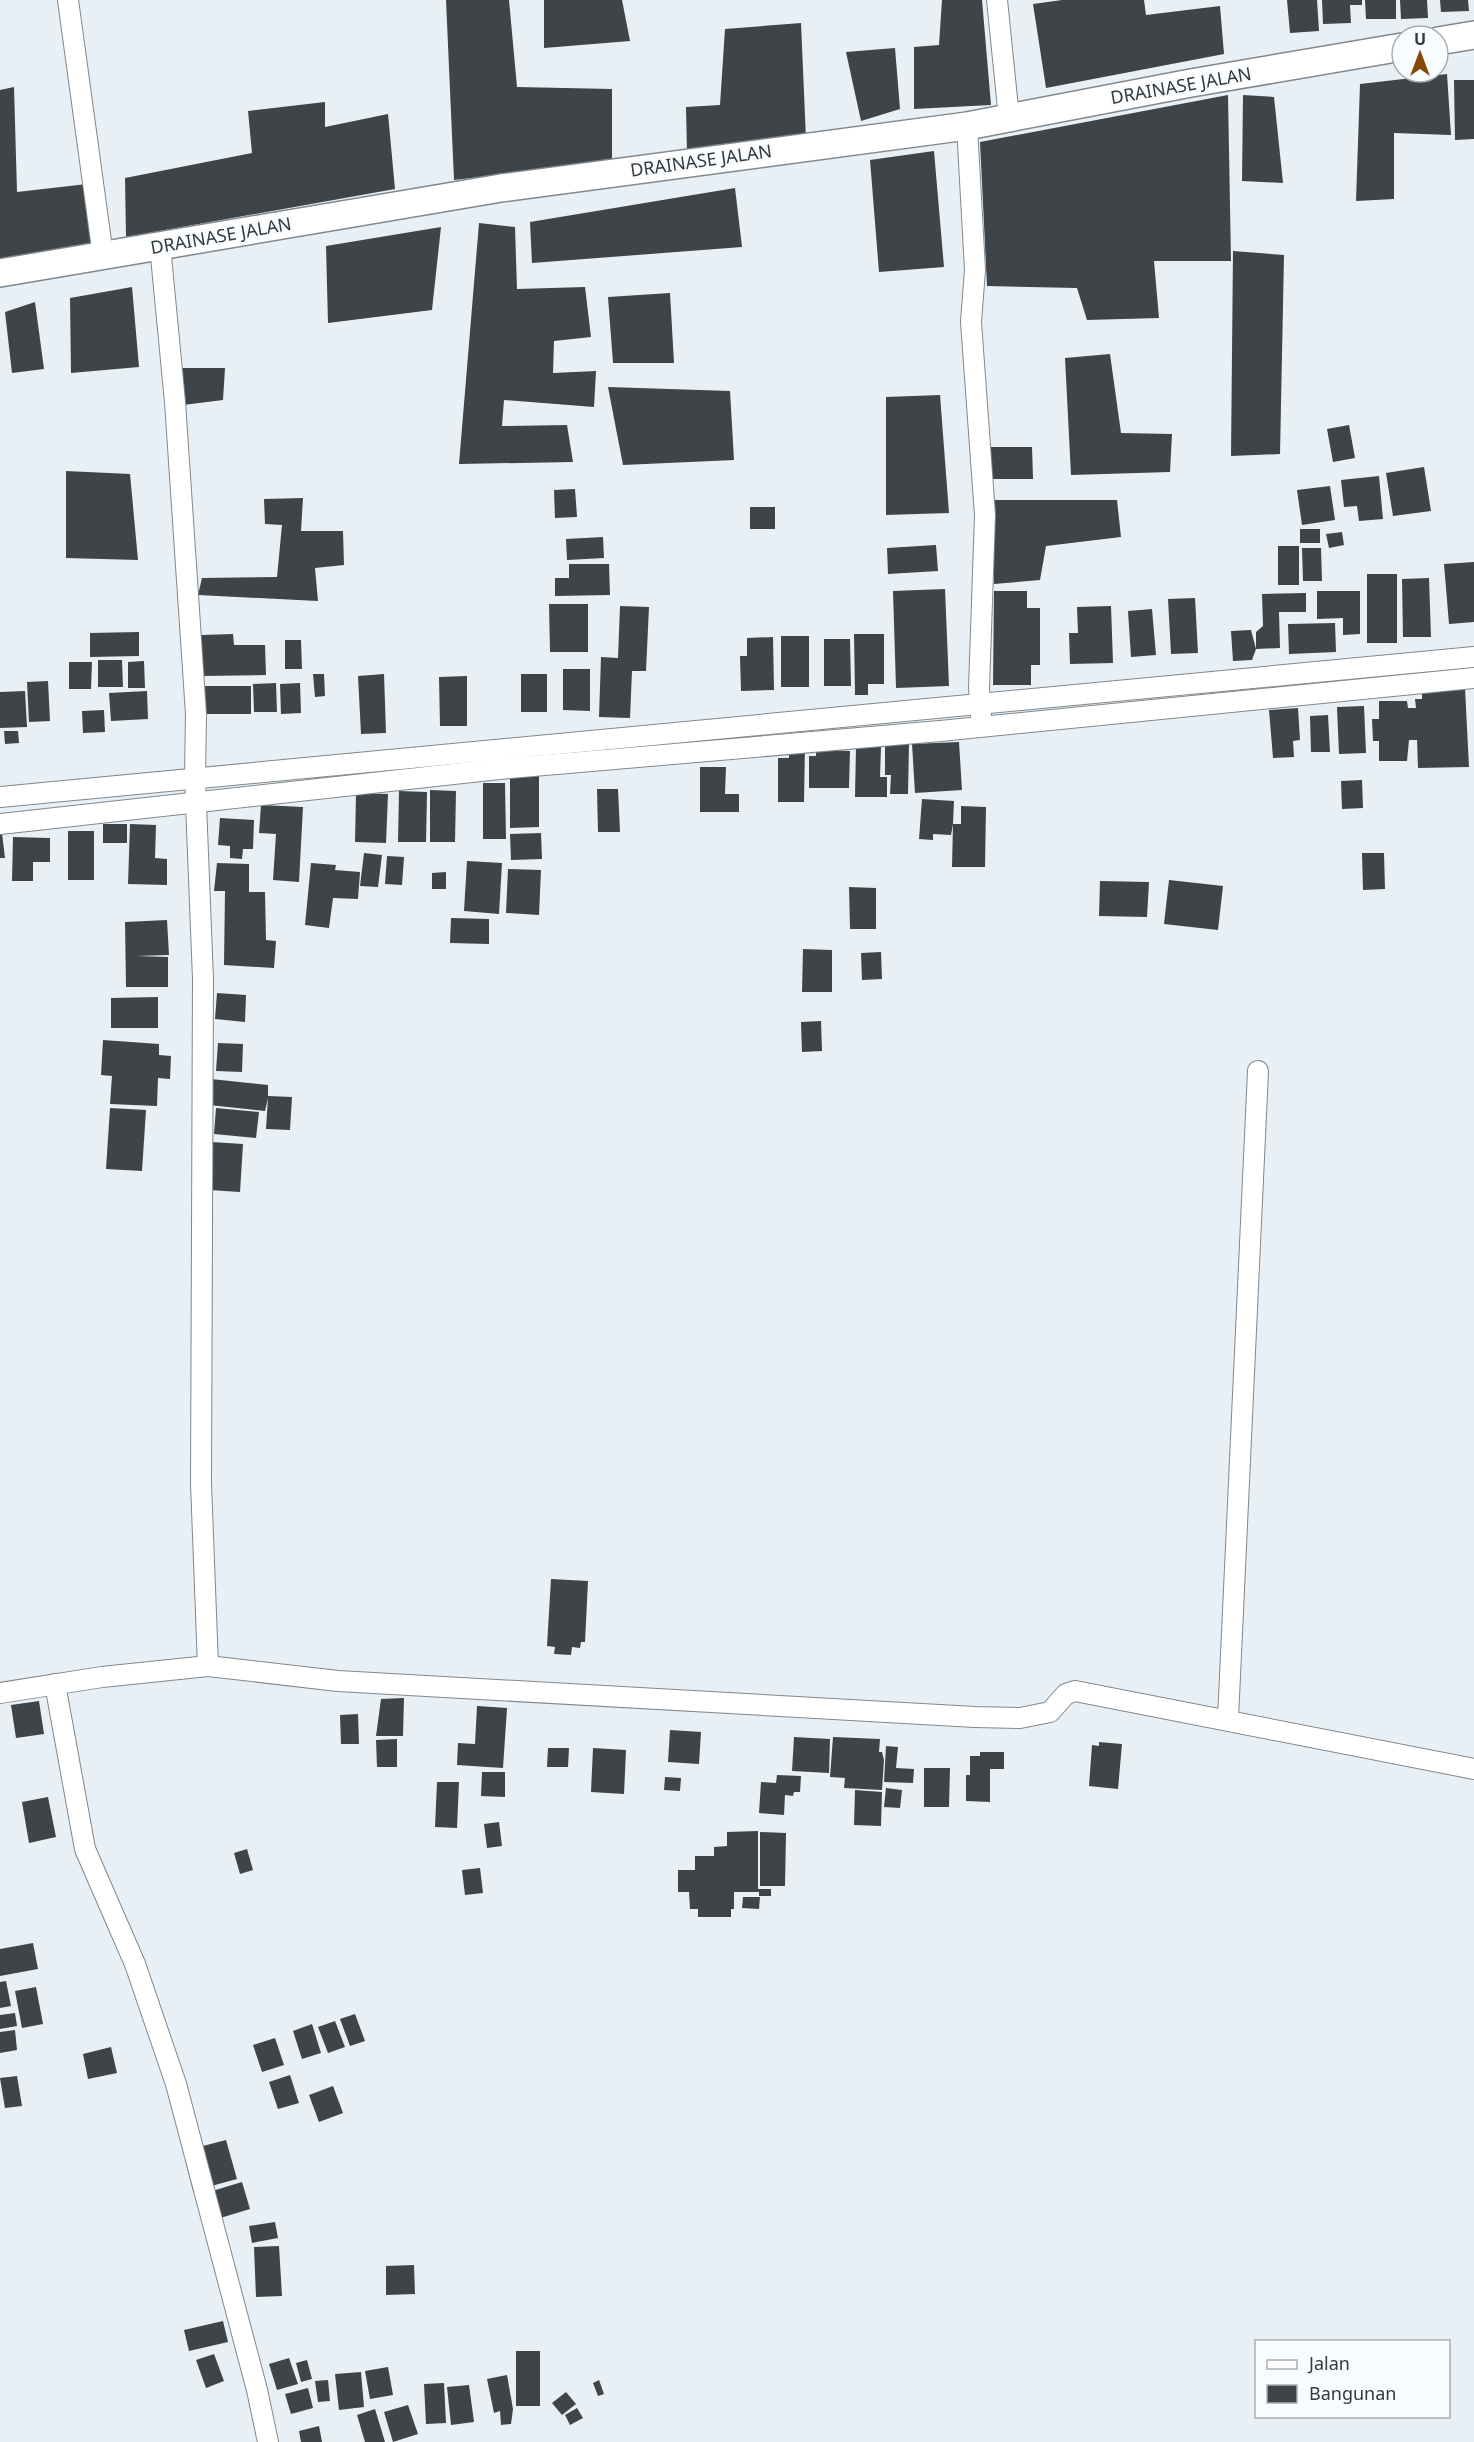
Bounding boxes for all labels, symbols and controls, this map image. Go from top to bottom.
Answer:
north arrow [1390,24,1450,84]
text: U [1414,28,1426,50]
street label: DRAINASE JALAN [1108,61,1253,109]
street label: DRAINASE JALAN [629,138,773,182]
street label: DRAINASE JALAN [148,211,293,259]
legend [1255,2340,1450,2418]
text: Jalan [1307,2351,1350,2375]
text: Bangunan [1309,2381,1396,2405]

